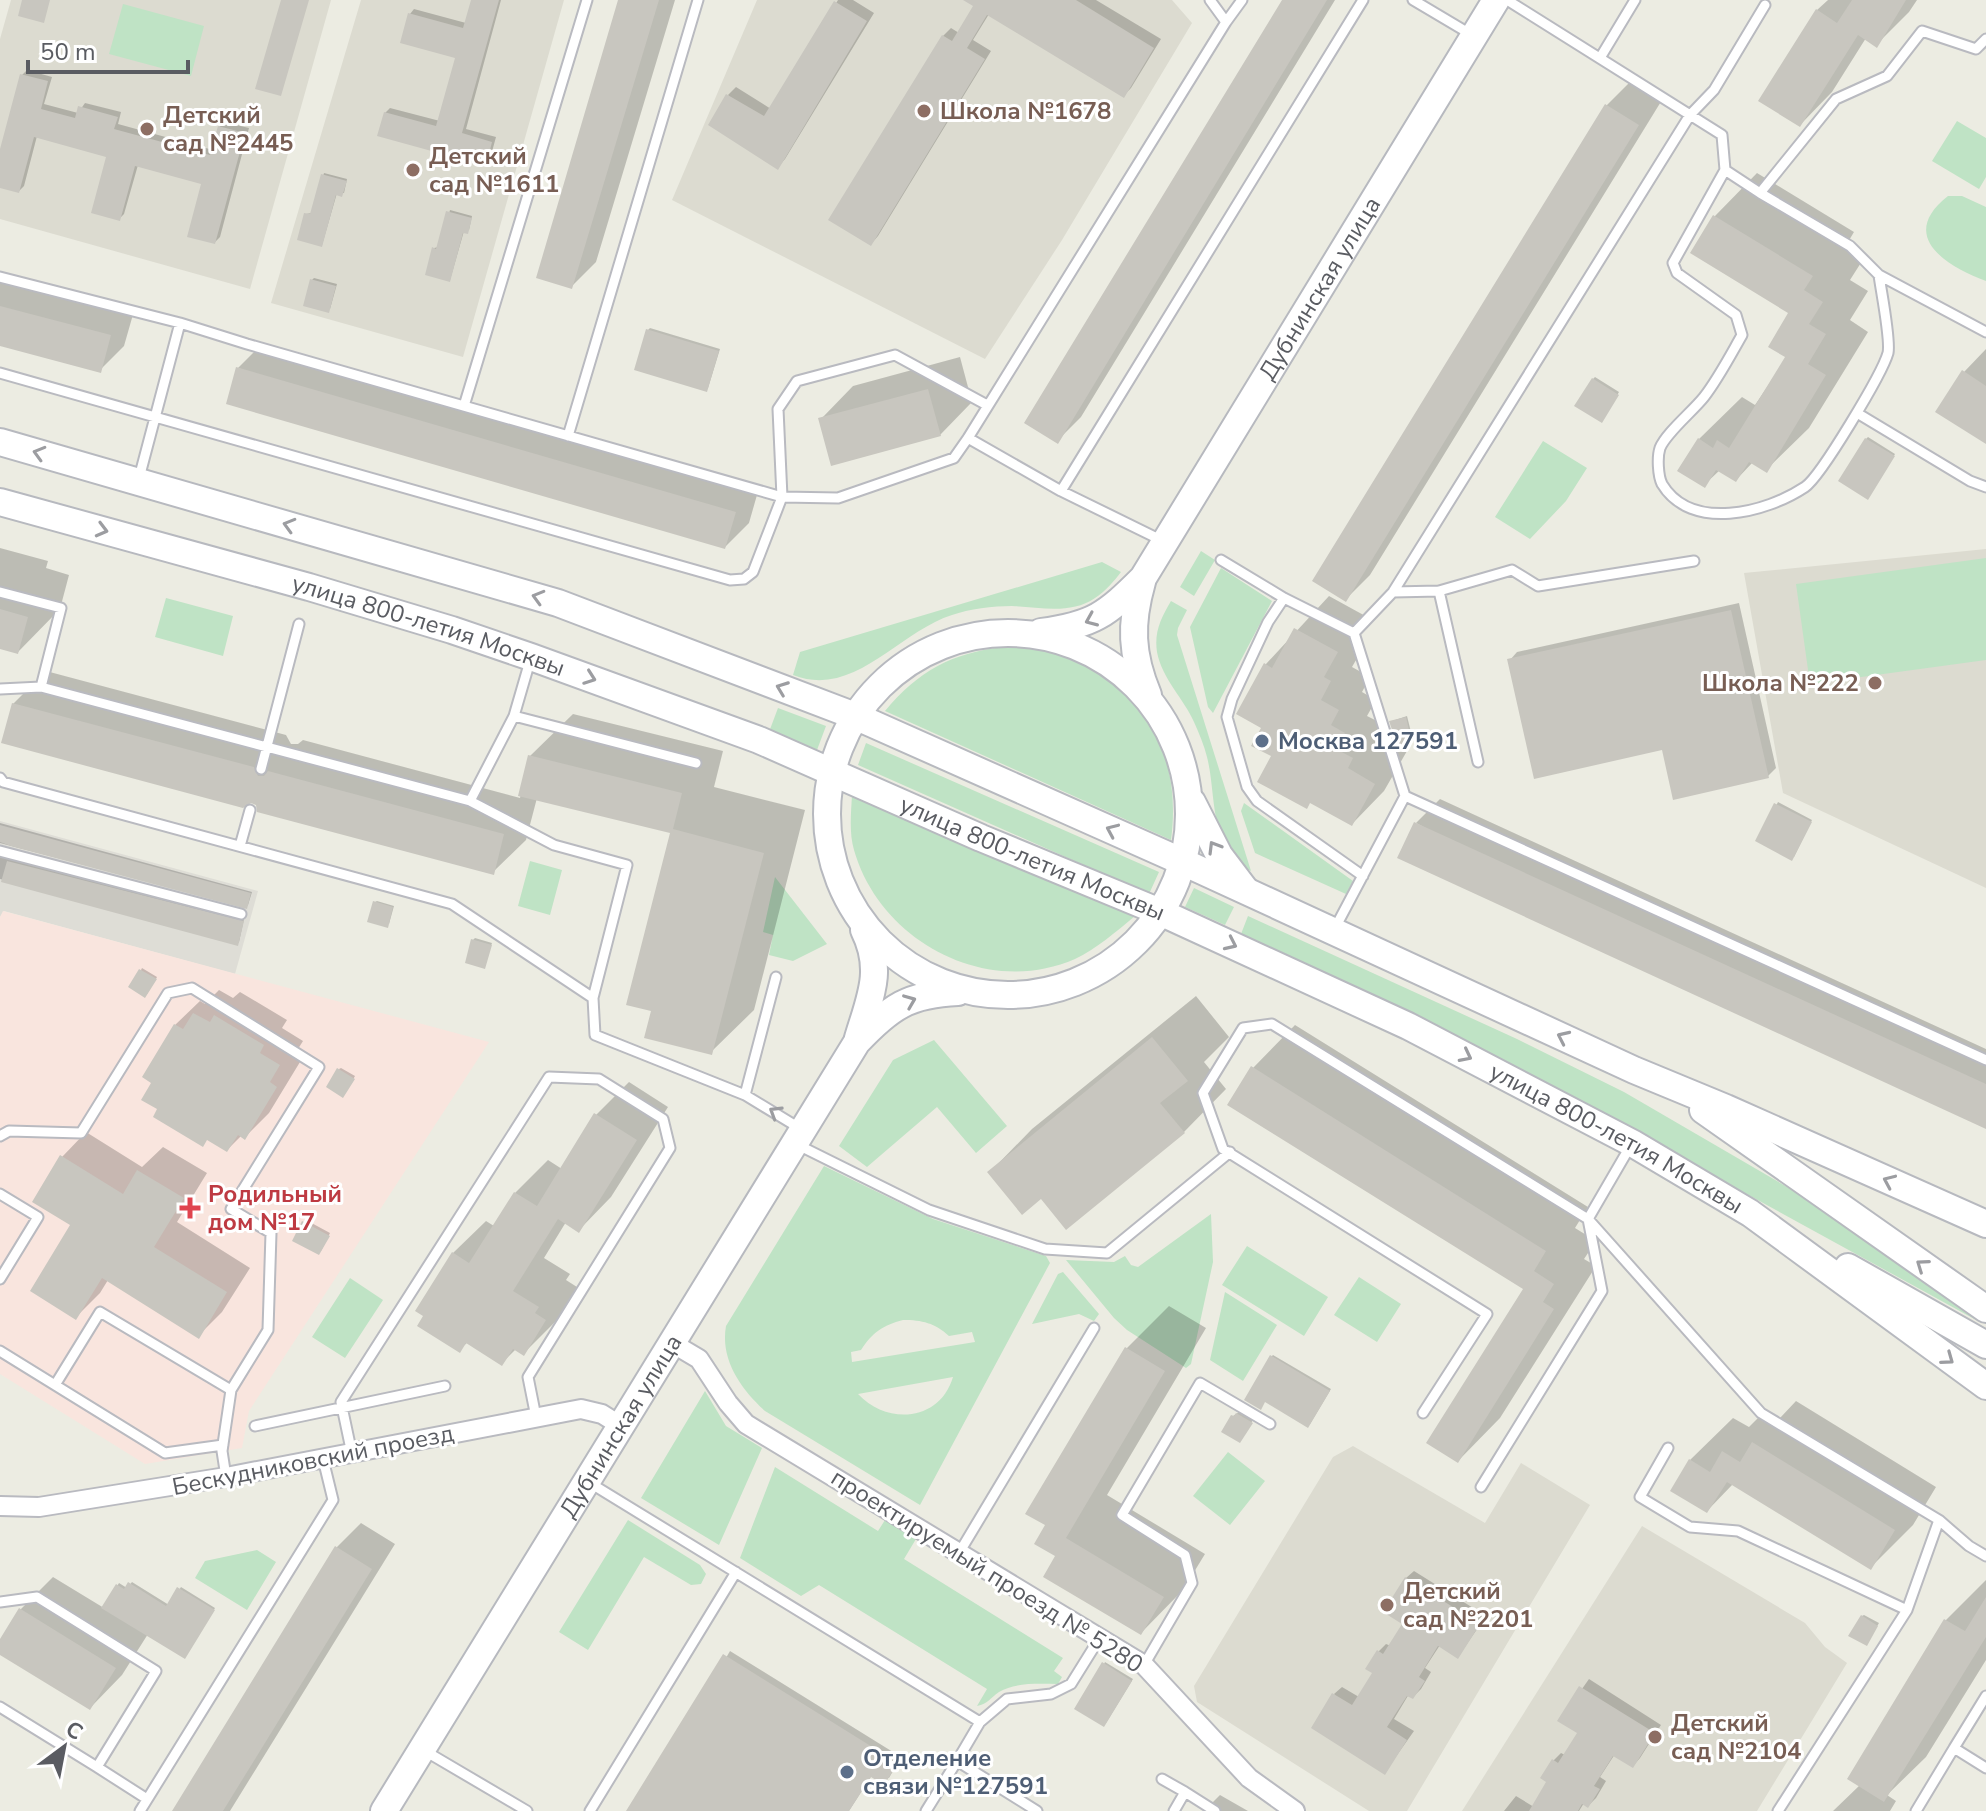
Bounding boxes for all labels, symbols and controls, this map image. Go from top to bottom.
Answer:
scale bar [28,24,188,74]
text: 50 m [40,36,96,68]
place label: Школа №1678 [940,95,1111,127]
place label: Детский сад №2445 [163,99,294,159]
marker: Школа №1678 [915,102,933,120]
marker: Детский сад №2445 [138,120,156,138]
place label: Детский сад №1611 [429,140,560,200]
marker: Детский сад №1611 [404,161,422,179]
street label: Дубнинская улица [1252,191,1388,386]
one-way arrow [32,446,46,462]
one-way arrow [282,518,296,534]
one-way arrow [95,520,109,537]
street label: улица 800-летия Москвы [288,567,570,684]
one-way arrow [532,590,546,606]
one-way arrow [1085,610,1099,626]
place label: Школа №222 [1702,667,1859,699]
one-way arrow [582,668,596,685]
marker: Школа №222 [1866,674,1884,692]
one-way arrow [776,681,790,698]
place label: Москва 127591 [1278,725,1458,757]
marker: Москва 127591 [1253,732,1271,750]
street label: улица 800-летия Москвы [895,788,1170,928]
one-way arrow [1105,824,1120,840]
one-way arrow [1209,841,1224,856]
one-way arrow [1223,934,1238,950]
one-way arrow [902,994,916,1010]
one-way arrow [1557,1031,1572,1047]
one-way arrow [1458,1046,1473,1061]
street label: улица 800-летия Москвы [1484,1055,1749,1221]
one-way arrow [769,1106,783,1121]
one-way arrow [1883,1175,1897,1191]
place label: Родильный дом №17 [208,1178,342,1238]
marker: Родильный дом №17 [179,1197,201,1219]
one-way arrow [1917,1260,1931,1275]
street label: Дубнинская улица [552,1328,689,1524]
one-way arrow [1940,1349,1954,1363]
street label: Бескудниковский проезд [169,1417,457,1503]
street label: проектируемый проезд № 5280 [825,1461,1149,1681]
place label: Детский сад №2201 [1403,1575,1534,1635]
marker: Детский сад №2201 [1378,1596,1396,1614]
north arrow [24,1707,104,1787]
place label: Детский сад №2104 [1671,1707,1802,1767]
text: С [60,1714,88,1748]
marker: Детский сад №2104 [1646,1728,1664,1746]
place label: Отделение связи №127591 [863,1742,1048,1802]
marker: Отделение связи №127591 [838,1763,856,1781]

